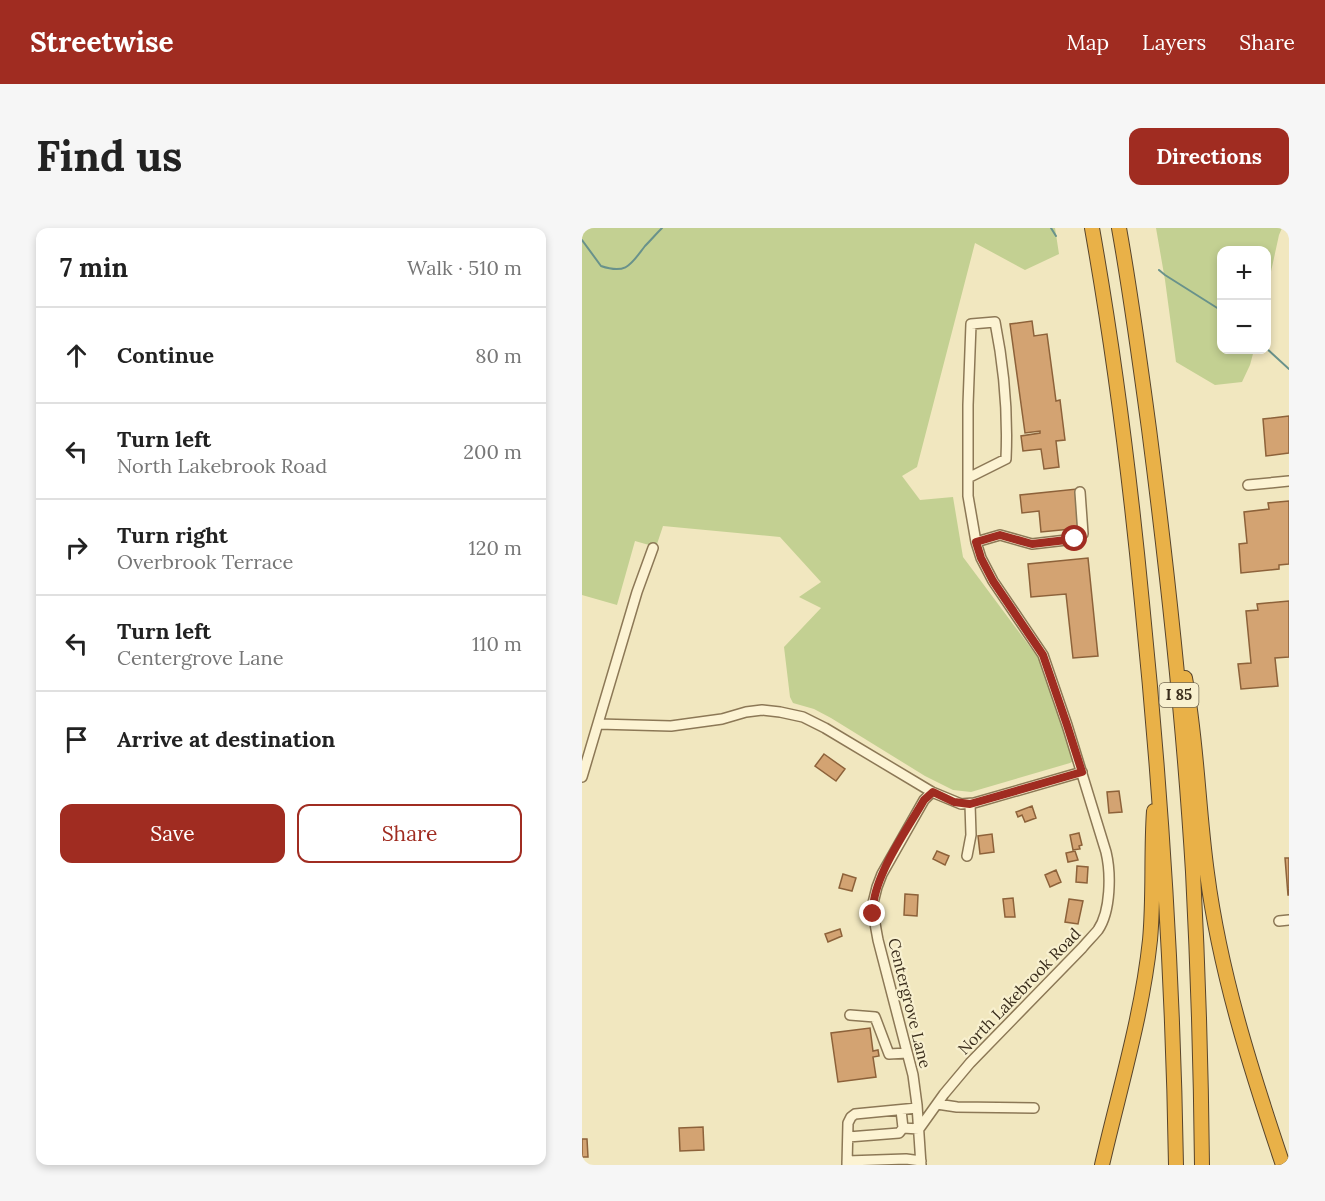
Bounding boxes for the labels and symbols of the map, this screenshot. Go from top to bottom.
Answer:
route start [1061,525,1087,551]
road number: I 85 [1160,683,1198,707]
route end [859,900,885,926]
street label: North Lakebrook Road [953,923,1085,1058]
street label: Centergrove Lane [884,936,936,1070]

